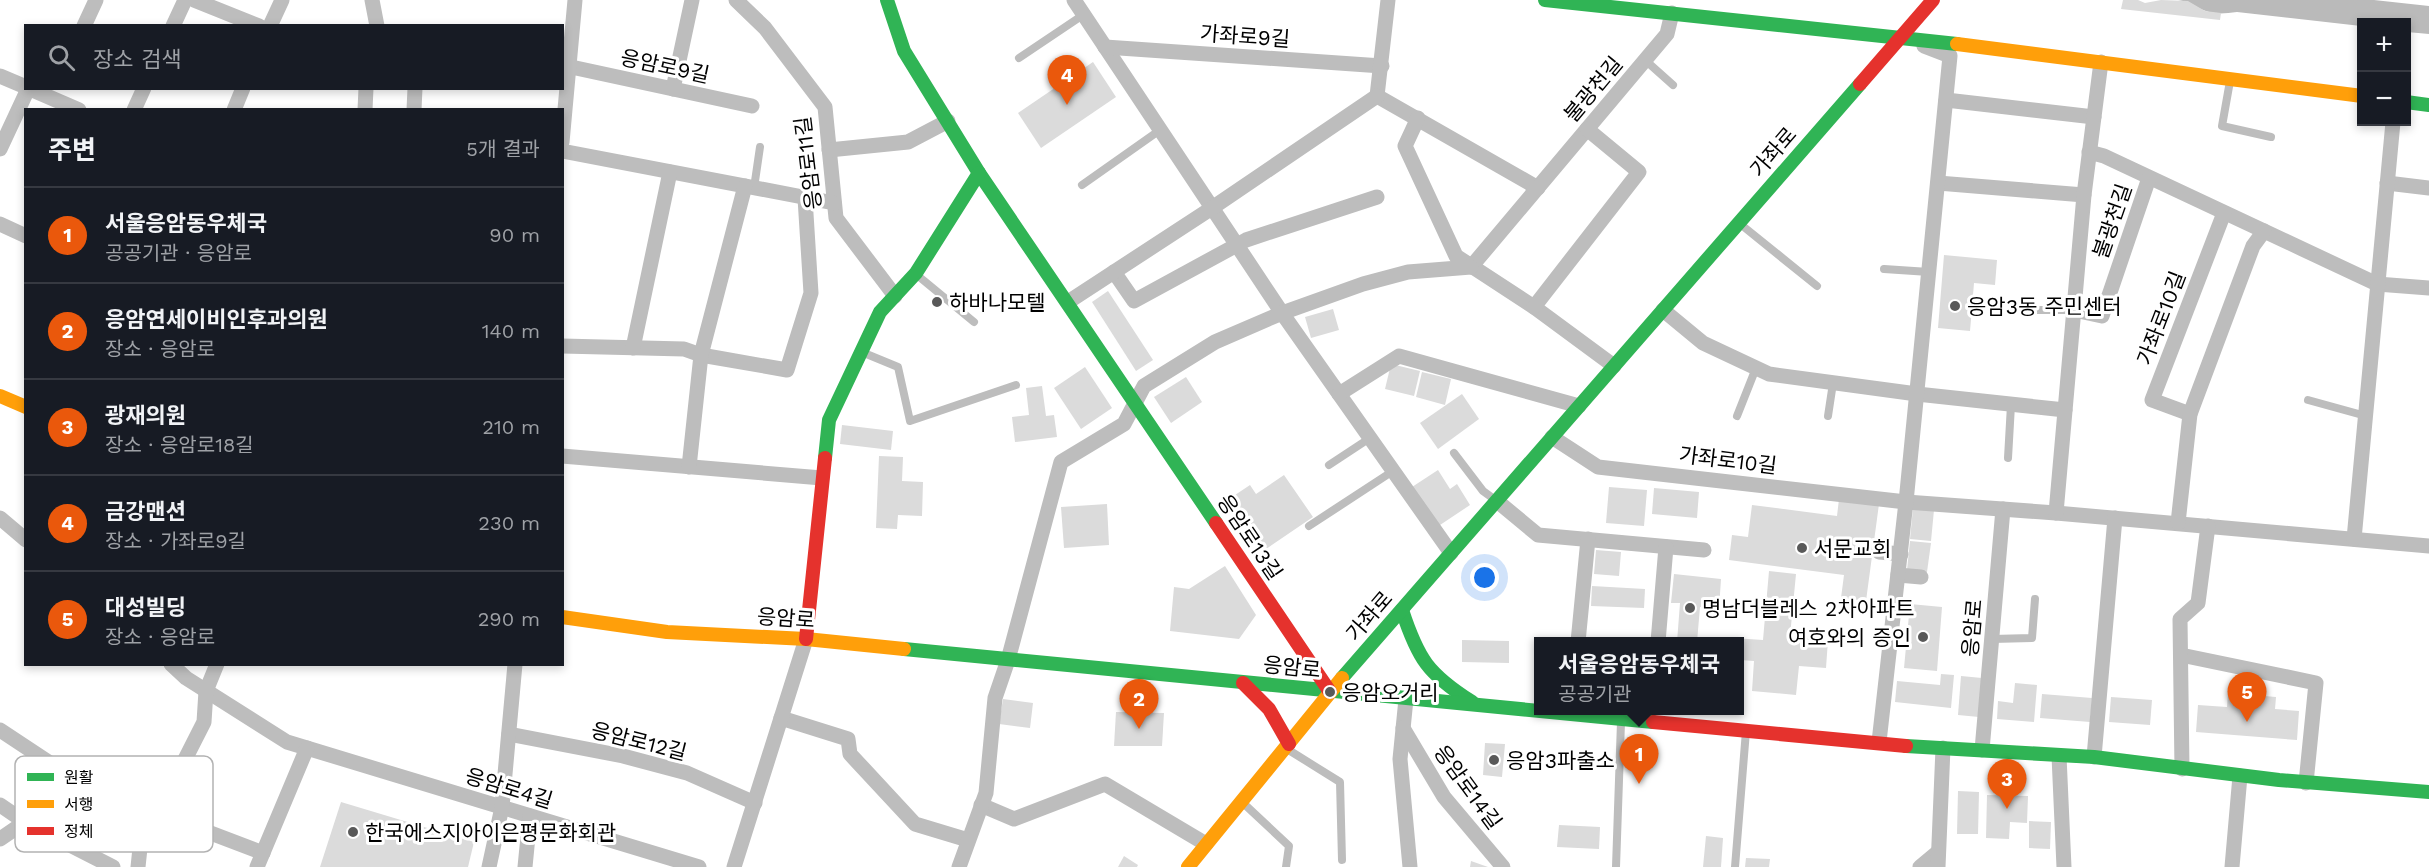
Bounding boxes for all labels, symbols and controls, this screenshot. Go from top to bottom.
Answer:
map controls [2357,18,2411,126]
button: + [2357,18,2411,72]
street label: 가좌로9길 [1199,20,1291,52]
search box [24,24,564,90]
icon: search [45,41,78,74]
street label: 응암로9길 [618,44,712,88]
text: 장소 검색 [93,47,181,72]
street label: 불광천길 [1559,51,1627,127]
pin: 4 [1048,56,1086,105]
button: − [2357,72,2411,126]
street label: 응암로11길 [790,115,826,211]
street label: 가좌로 [1745,122,1801,182]
text: 주변 [48,135,96,165]
text: 5개 결과 [466,137,540,161]
street label: 불광천길 [2088,180,2136,262]
text: 서울응암동우체국 [105,211,267,236]
text: 1 [63,223,72,247]
text: 90 m [489,223,540,247]
text: 공공기관 · 응암로 [105,241,252,265]
street label: 가좌로10길 [2132,268,2190,368]
place label: 하바나모텔 [949,290,1046,315]
place label: 응암3동 주민센터 [1967,294,2122,319]
marker: 하바나모텔 [930,295,944,309]
marker: 응암3동 주민센터 [1948,299,1962,313]
text: 응암연세이비인후과의원 [105,307,328,332]
text: 2 [62,319,73,343]
text: 140 m [482,319,540,343]
text: 장소 · 응암로 [105,337,215,361]
text: 광재의원 [105,403,186,428]
text: 3 [62,415,73,439]
text: 210 m [482,415,540,439]
text: 장소 · 응암로18길 [105,433,254,457]
street label: 가좌로10길 [1678,442,1778,478]
street label: 응암로13길 [1212,490,1288,584]
text: 금강맨션 [105,499,186,524]
text: 4 [61,511,74,535]
text: 230 m [478,511,540,535]
text: 장소 · 가좌로9길 [105,529,246,553]
place label: 서문교회 [1814,536,1891,561]
marker: 서문교회 [1795,541,1809,555]
your location [1470,563,1499,592]
street label: 가좌로 [1341,586,1397,646]
text: 대성빌딩 [105,595,186,620]
place label: 명남더블레스 2차아파트 [1702,596,1915,621]
street label: 응암로 [1957,598,1987,658]
marker: 명남더블레스 2차아파트 [1683,601,1697,615]
street label: 응암로 [756,604,816,632]
text: 5 [62,607,73,631]
text: 290 m [478,607,540,631]
text: 장소 · 응암로 [105,625,215,649]
place label: 여호와의 증인 [1788,625,1911,650]
marker: 여호와의 증인 [1916,630,1930,644]
popup [1534,637,1744,715]
street label: 응암로 [1262,652,1322,682]
text: 서울응암동우체국 [1558,652,1720,677]
pin: 5 [2228,672,2266,722]
pin: 2 [1120,680,1158,729]
place label: 응암오거리 [1342,680,1439,705]
text: 공공기관 [1558,682,1632,706]
marker: 응암오거리 [1323,685,1337,699]
street label: 응암로12길 [589,717,689,765]
pin: 1 [1620,734,1658,784]
street label: 응암로14길 [1429,740,1507,834]
place label: 응암3파출소 [1506,748,1615,773]
marker: 응암3파출소 [1487,753,1501,767]
legend [15,756,213,852]
pin: 3 [1988,760,2026,809]
street label: 응암로4길 [462,763,556,813]
text: 원활 [64,768,94,787]
text: 서행 [64,795,93,814]
place label: 한국에스지아이은평문화회관 [365,820,616,845]
text: 정체 [64,822,93,841]
marker: 한국에스지아이은평문화회관 [346,825,360,839]

